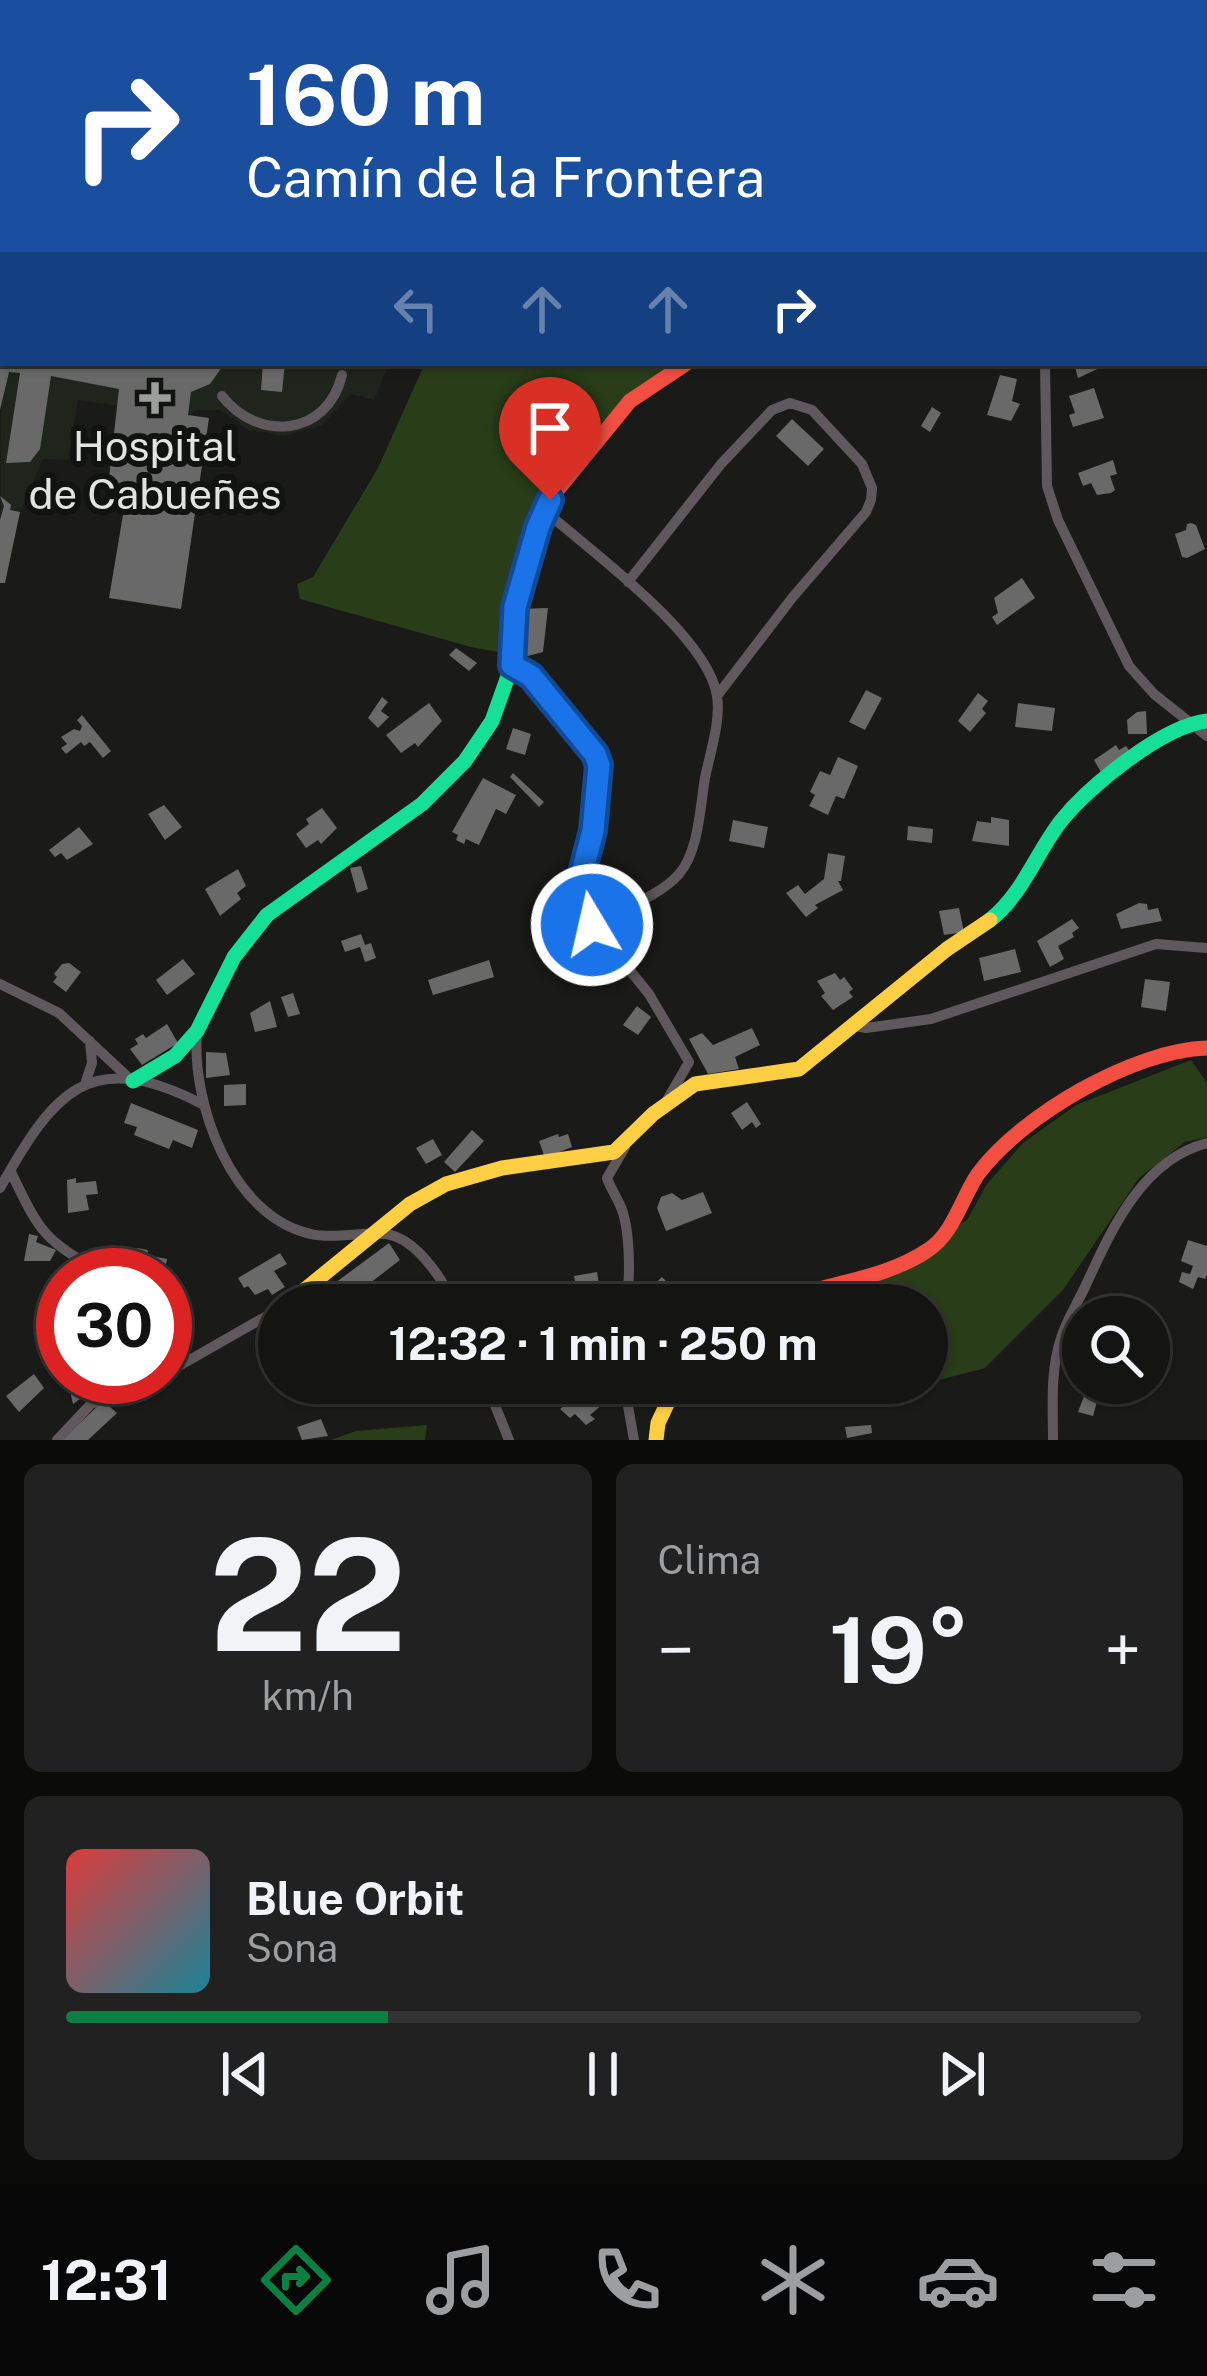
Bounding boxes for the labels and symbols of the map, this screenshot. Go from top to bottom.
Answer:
pin [499,377,601,500]
marker: Hospital de Cabueñes [139,382,171,414]
place label: Hospital de Cabueñes [29,421,281,518]
position arrow [529,862,655,988]
speed limit sign: 30 [36,1248,192,1404]

